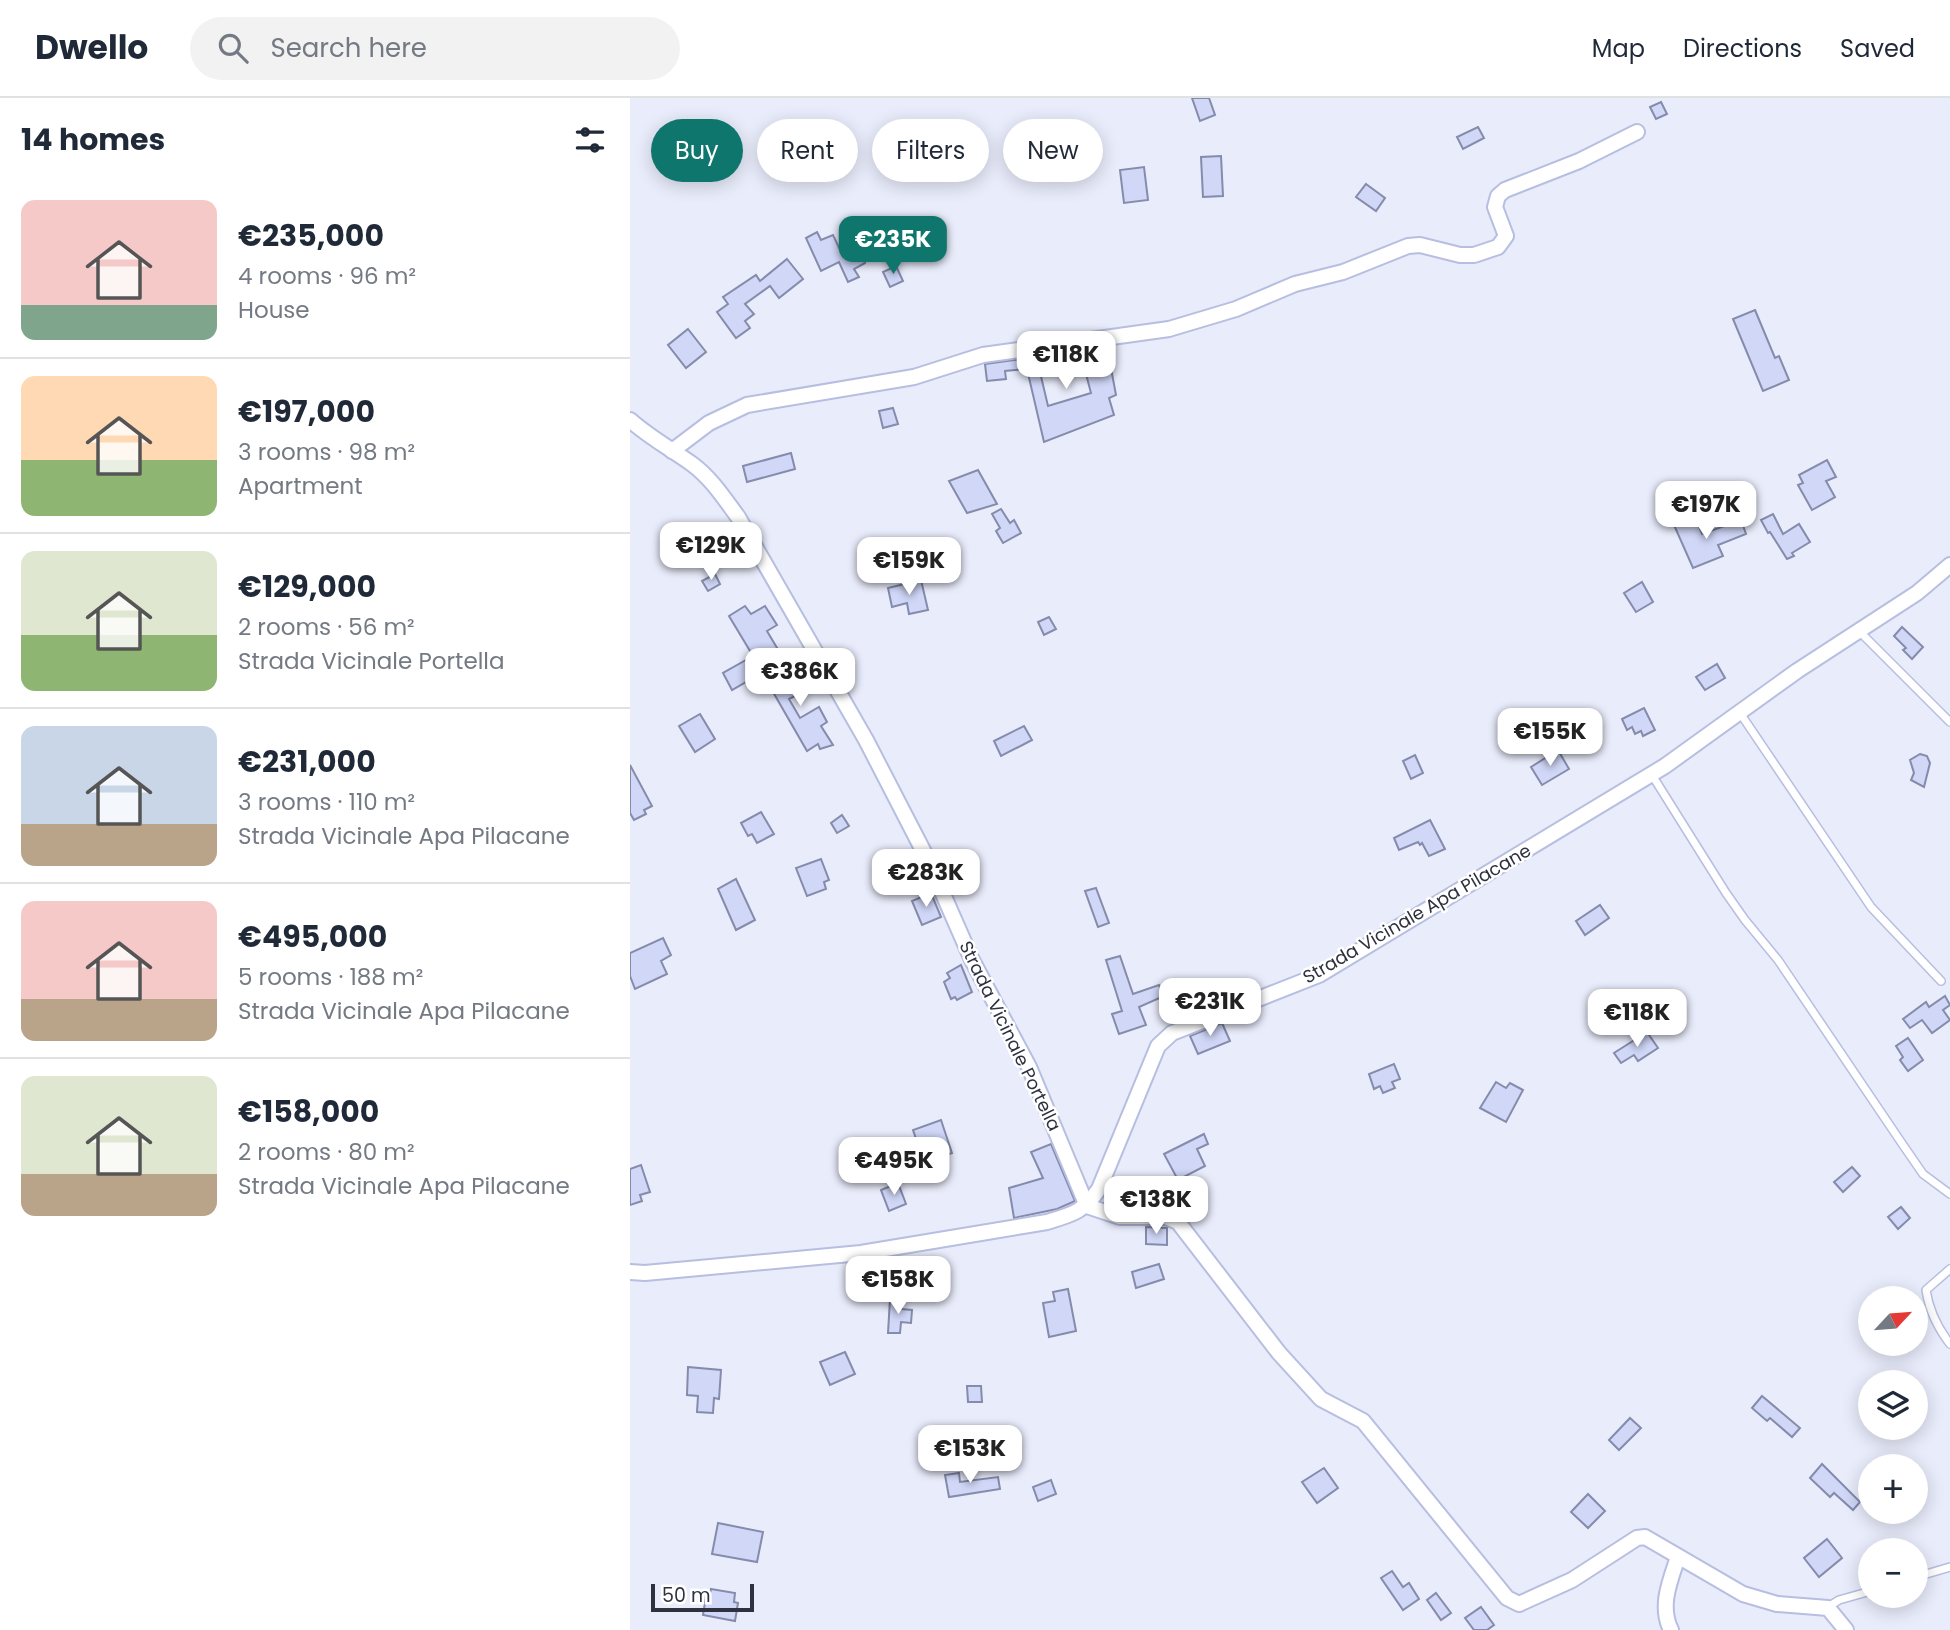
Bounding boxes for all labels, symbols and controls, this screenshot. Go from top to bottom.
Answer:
search box [190,17,680,80]
text: Dwello [35,24,148,71]
icon: search [214,29,252,67]
text: Search here [270,30,427,66]
text: Map [1592,32,1645,65]
text: Directions [1683,32,1802,65]
text: Saved [1840,32,1915,65]
text: 14 homes [21,118,165,161]
chip: Buy [651,119,743,182]
chip: Rent [757,119,858,182]
chip: Filters [872,119,989,182]
chip: New [1003,119,1103,182]
icon: filters [571,121,609,159]
text: €235,000 [238,214,384,257]
pin: €235K [844,216,942,276]
text: €235K [855,223,931,255]
icon: home [77,228,161,312]
text: 4 rooms · 96 m² [238,260,416,292]
text: House [238,294,310,326]
pin: €118K [1017,331,1115,391]
text: €118K [1033,338,1099,370]
text: €197,000 [238,390,375,433]
icon: home [77,404,161,488]
text: 3 rooms · 98 m² [238,436,415,468]
text: Apartment [238,470,363,502]
pin: €197K [1657,482,1755,541]
text: €197K [1671,488,1741,520]
pin: €129K [662,522,760,582]
text: €129K [676,529,746,561]
pin: €159K [860,538,958,597]
text: €159K [873,544,945,576]
text: €129,000 [238,565,376,608]
icon: home [77,579,161,663]
text: 2 rooms · 56 m² [238,611,415,643]
text: Strada Vicinale Portella [238,645,505,677]
pin: €386K [751,648,849,708]
text: €386K [761,655,839,687]
pin: €155K [1501,708,1599,768]
text: €155K [1514,715,1586,747]
text: €231,000 [238,740,376,783]
icon: home [77,754,161,838]
text: 3 rooms · 110 m² [238,786,415,818]
text: Strada Vicinale Apa Pilacane [238,820,570,852]
street label: Strada Vicinale Apa Pilacane [1298,838,1535,989]
pin: €283K [877,850,975,909]
text: €283K [888,856,964,888]
text: €495,000 [238,915,387,958]
icon: home [77,929,161,1013]
street label: Strada Vicinale Portella [953,937,1067,1135]
text: 5 rooms · 188 m² [238,961,423,993]
pin: €231K [1161,978,1259,1038]
text: €231K [1175,985,1245,1017]
pin: €118K [1588,990,1686,1049]
text: Strada Vicinale Apa Pilacane [238,995,570,1027]
text: €118K [1604,996,1670,1028]
text: €158,000 [238,1090,379,1133]
icon: home [77,1104,161,1188]
text: 2 rooms · 80 m² [238,1136,415,1168]
pin: €495K [845,1138,943,1197]
text: €495K [854,1144,934,1176]
text: Strada Vicinale Apa Pilacane [238,1170,570,1202]
pin: €138K [1107,1176,1205,1236]
text: €138K [1120,1183,1192,1215]
pin: €158K [849,1256,947,1316]
text: €158K [862,1263,934,1295]
north arrow [1858,1286,1928,1356]
map controls [1858,1286,1928,1608]
button: layers [1858,1370,1928,1440]
pin: €153K [921,1426,1019,1485]
text: €153K [934,1432,1006,1464]
button: + [1858,1454,1928,1524]
button: − [1858,1538,1928,1608]
scale bar [651,1581,754,1613]
text: 50 m [662,1582,711,1609]

